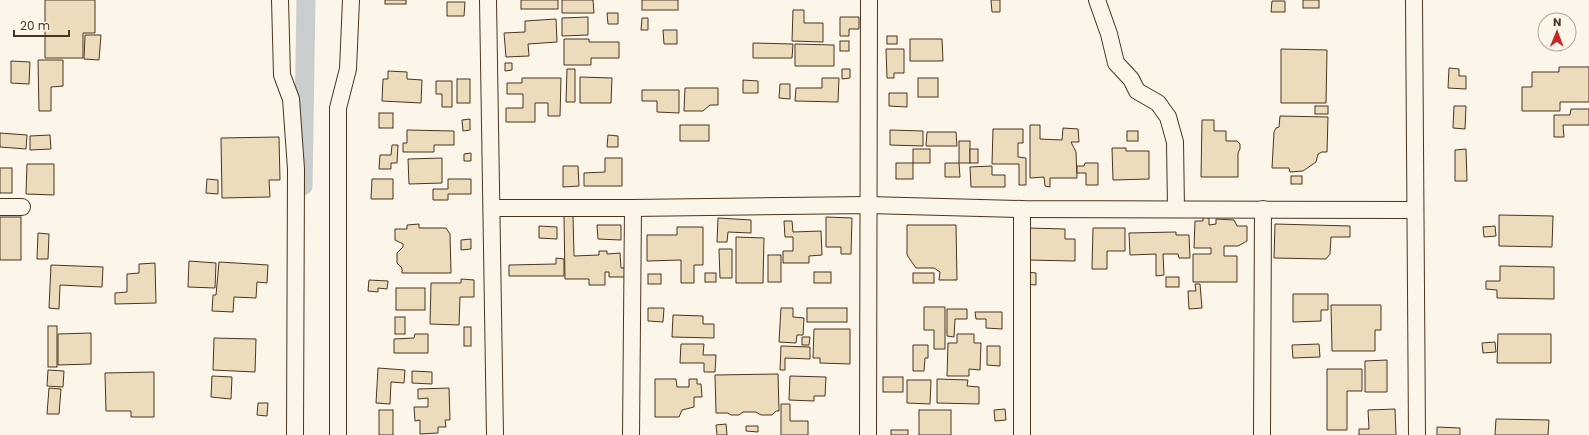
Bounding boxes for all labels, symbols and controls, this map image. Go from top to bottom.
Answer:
scale bar [14,12,69,38]
north arrow [1537,12,1577,52]
text: N [1553,14,1561,30]
text: 20 m [20,17,50,34]

